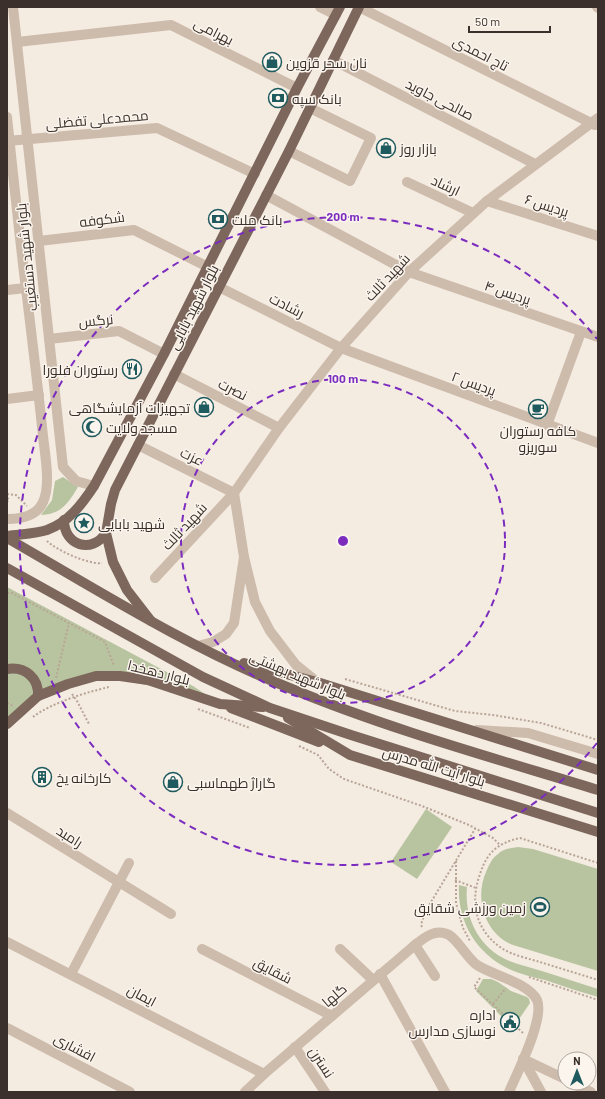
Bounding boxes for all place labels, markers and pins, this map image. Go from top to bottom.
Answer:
shop icon: نان سحر قزوین [261,51,283,73]
place label: نان سحر قزوین [286,54,367,71]
bank icon: بانک سپه [267,87,289,109]
place label: بانک سپه [292,90,342,109]
shop icon: بازار روز [375,137,397,159]
place label: بازار روز [399,140,437,157]
bank icon: بانک ملت [207,208,229,230]
place label: بانک ملت [232,211,283,228]
restaurant icon: رستوران فلورا [121,358,143,380]
place label: رستوران فلورا [43,361,118,378]
shop icon: تجهیزات آزمایشگاهی [193,396,215,418]
cafe icon: کافه رستوران سوریزو [527,398,549,420]
place label: تجهیزات آزمایشگاهی [69,399,190,416]
mosque icon: مسجد ولایت [81,416,103,438]
place label: مسجد ولایت [106,419,178,436]
place label: کافه رستوران سوریزو [500,422,576,455]
place icon: شهید بابایی [73,512,95,534]
place label: شهید بابایی [98,515,165,532]
centre of rings [336,534,350,548]
building icon: کارخانه یخ [31,766,53,788]
place label: کارخانه یخ [56,769,112,787]
shop icon: گاراژ طهماسبی [162,771,184,793]
place label: گاراژ طهماسبی [187,774,276,791]
sports icon: زمین ورزشی شقایق [529,896,551,918]
place label: زمین ورزشی شقایق [414,899,526,917]
place label: اداره نوسازی مدارس [409,1006,496,1039]
public building icon: اداره نوسازی مدارس [499,1011,521,1033]

